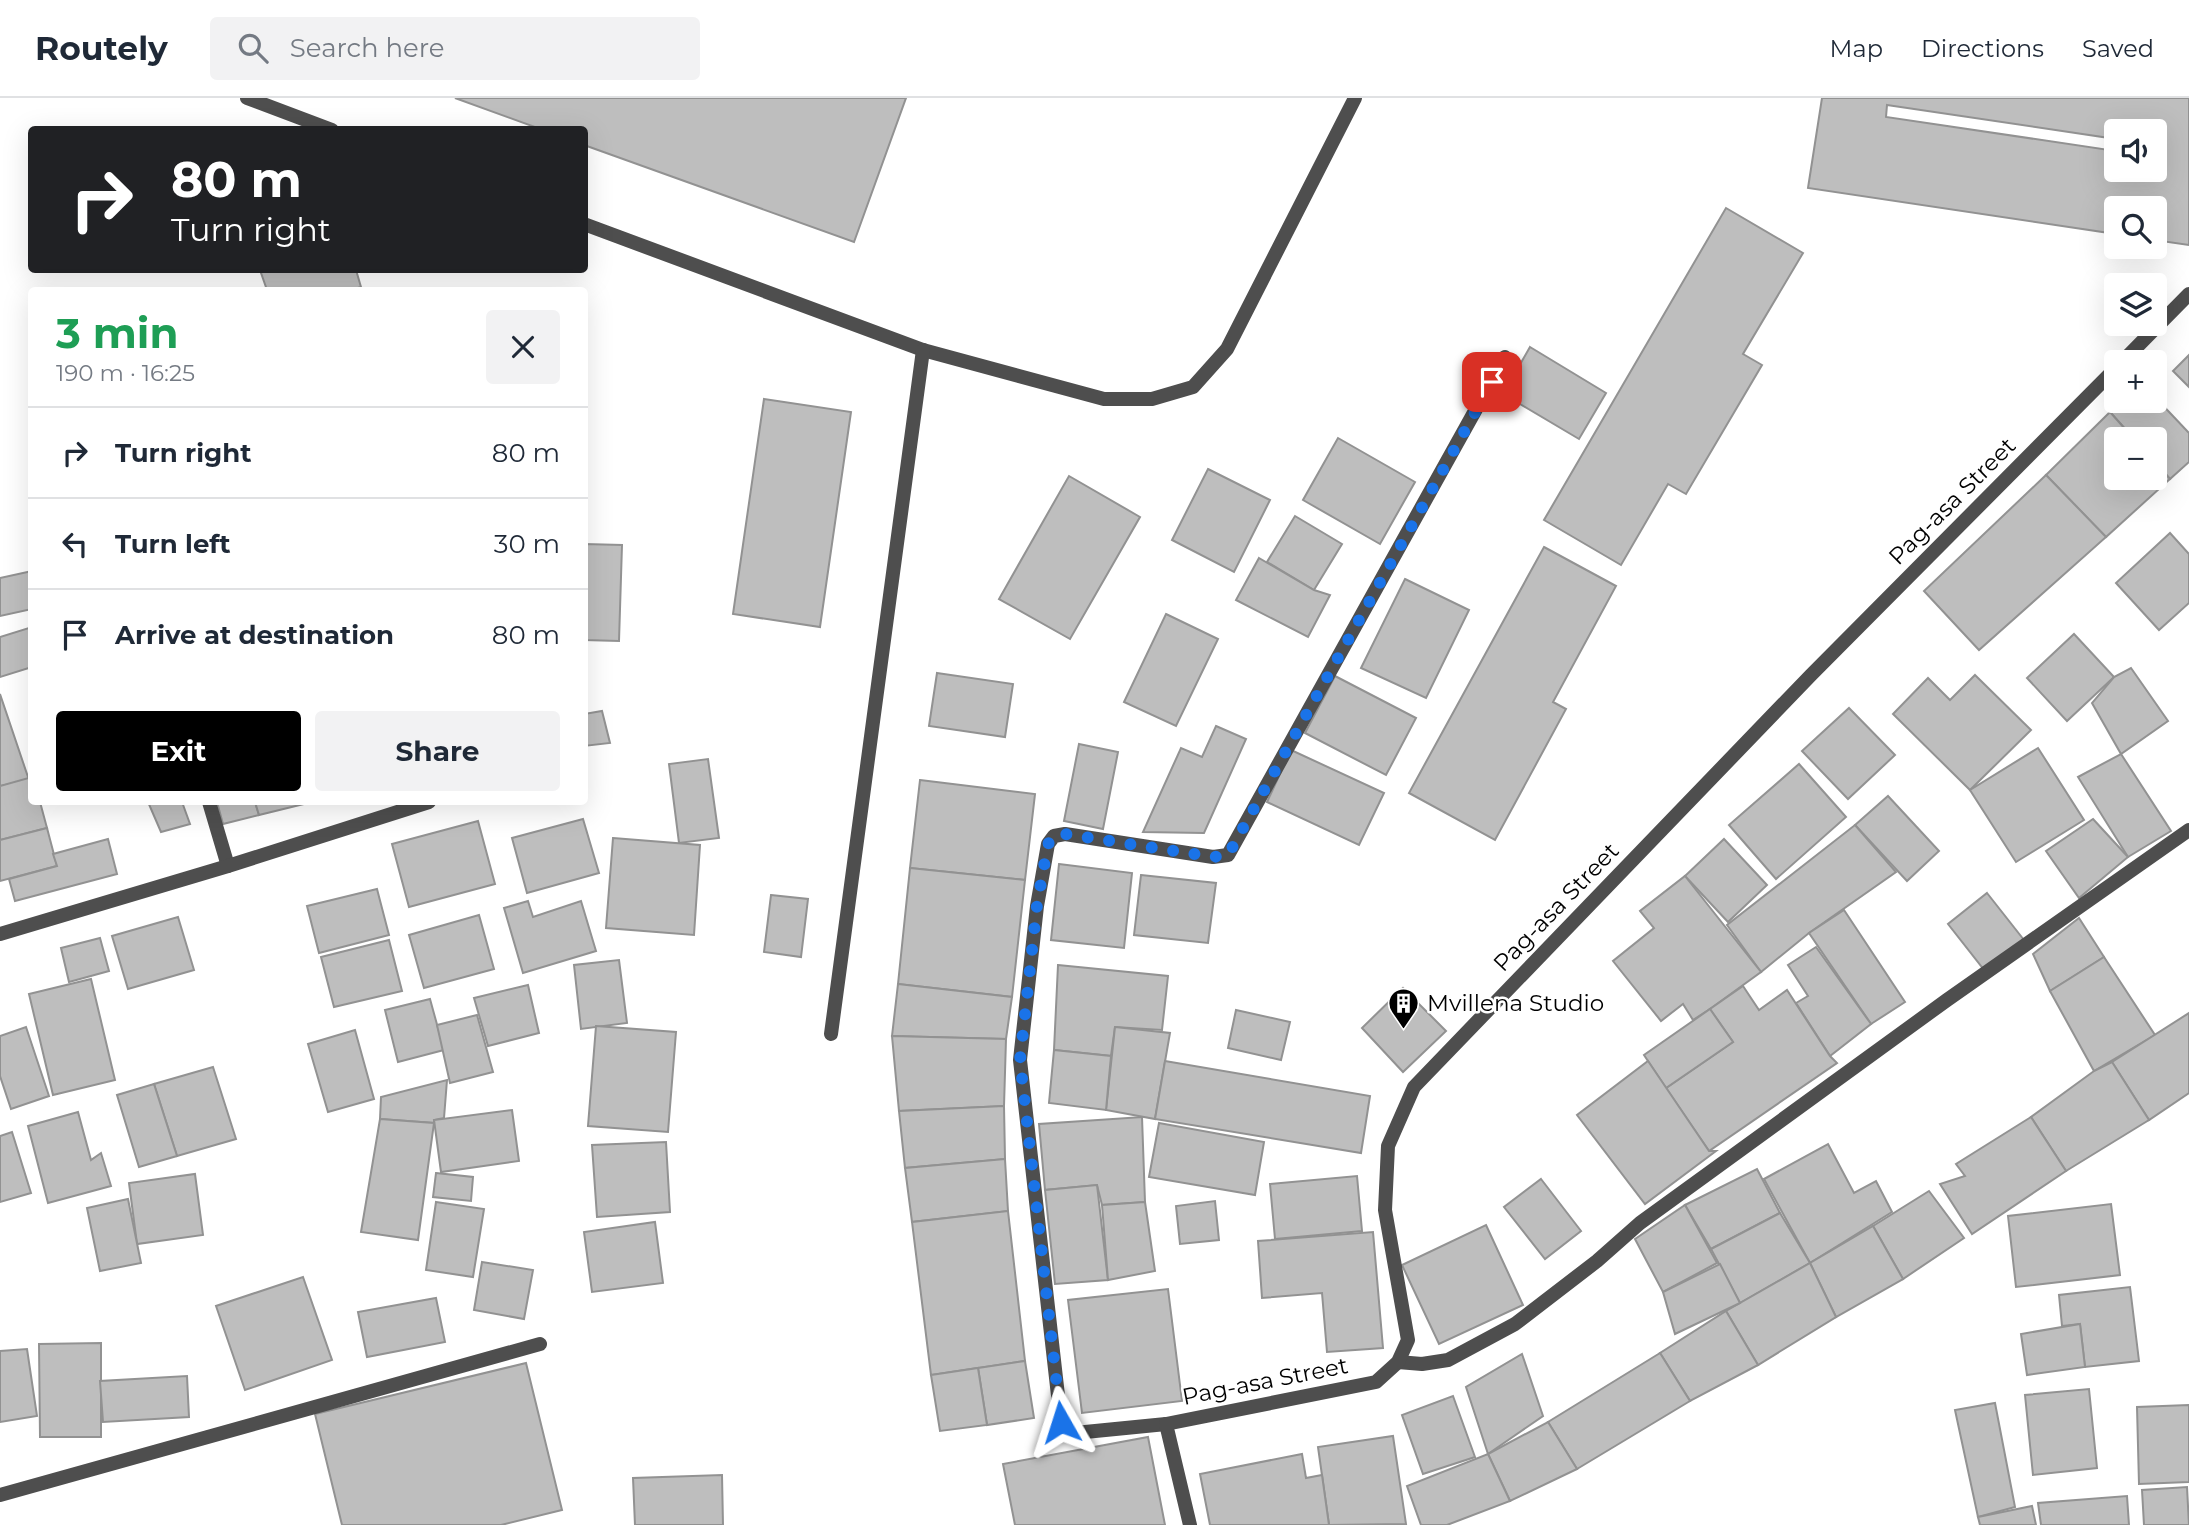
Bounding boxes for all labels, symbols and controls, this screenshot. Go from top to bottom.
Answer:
search box [210,17,700,80]
text: Routely [35,28,168,68]
icon: search [234,29,272,67]
text: Search here [290,32,445,64]
text: Map [1830,34,1883,63]
text: Directions [1921,34,2044,63]
text: Saved [2082,34,2154,63]
map controls [2104,119,2167,490]
button: sound [2104,119,2167,182]
text: 80 m [171,150,302,209]
icon: right [56,154,147,245]
button: search [2104,196,2167,259]
text: Turn right [171,210,331,249]
button: layers [2104,273,2167,336]
text: 3 min [56,307,178,359]
button: close [486,310,560,384]
button: + [2104,350,2167,413]
pin [1462,352,1522,412]
text: 190 m · 16:25 [56,359,195,387]
icon: arrive [1473,363,1511,401]
button: − [2104,427,2167,490]
street label: Pag-asa Street [1883,432,2021,570]
icon: right [56,434,94,472]
text: Turn right [115,437,251,469]
text: 80 m [492,437,560,469]
icon: left [56,525,94,563]
text: Turn left [115,528,231,560]
text: 30 m [494,528,560,560]
icon: arrive [56,616,94,654]
text: Arrive at destination [115,619,394,651]
text: 80 m [492,619,560,651]
button: Exit [56,711,301,791]
button: Share [315,711,560,791]
street label: Pag-asa Street [1488,837,1624,977]
building icon: Mvillena Studio [1387,986,1421,1030]
place label: Mvillena Studio [1427,989,1604,1017]
street label: Pag-asa Street [1180,1351,1350,1411]
position arrow [1024,1385,1098,1459]

